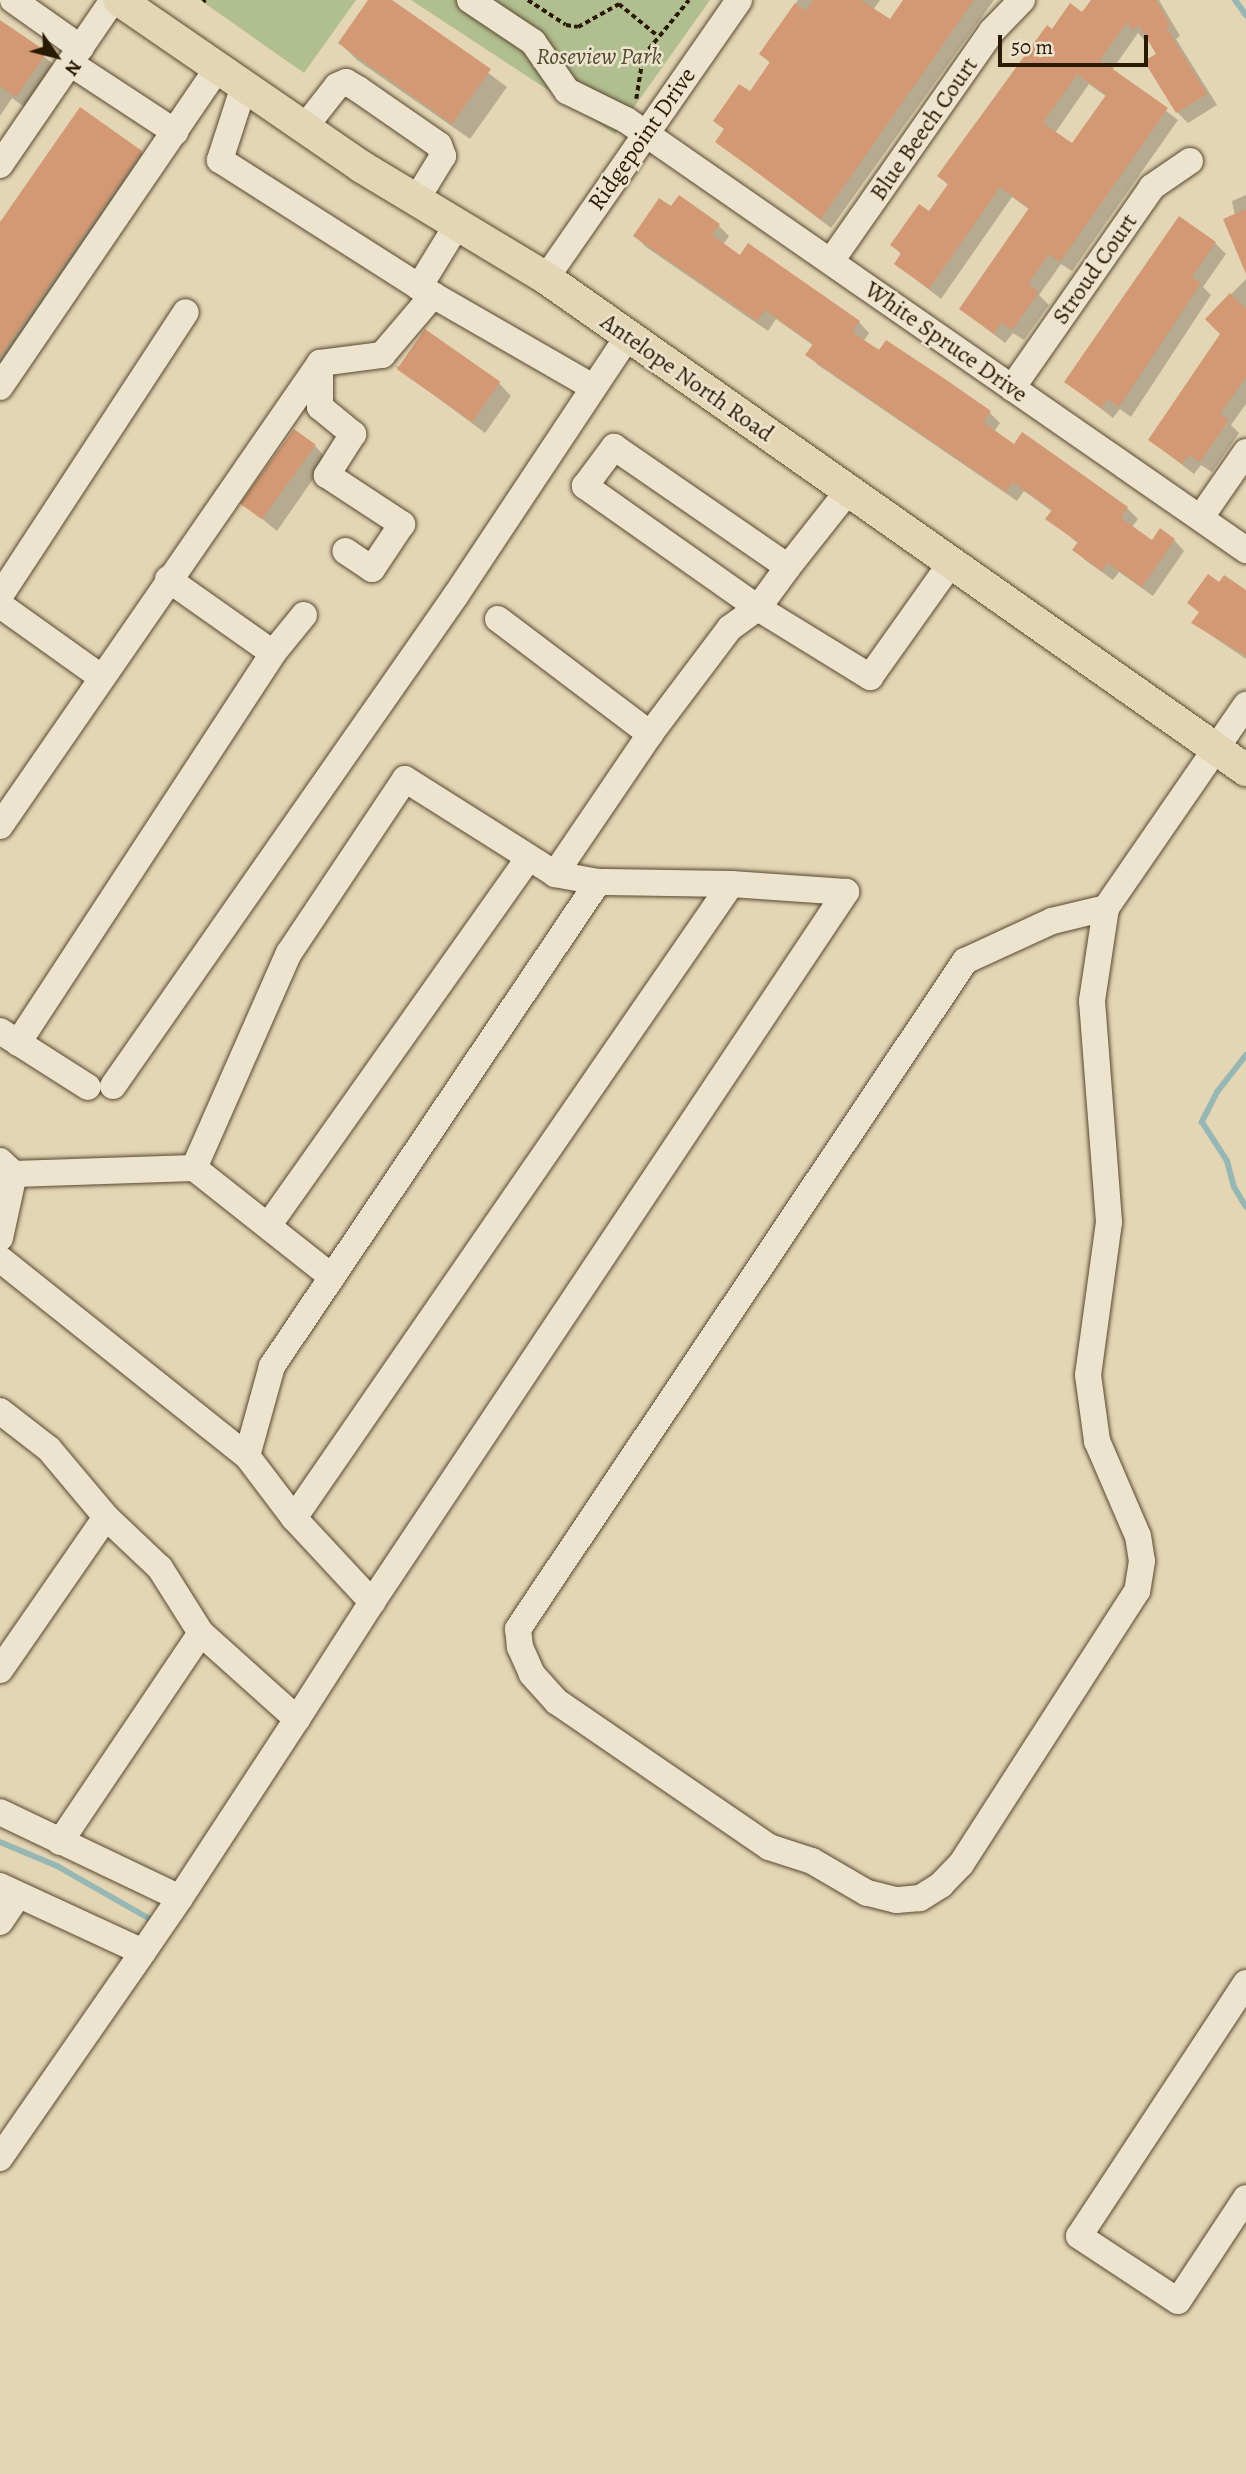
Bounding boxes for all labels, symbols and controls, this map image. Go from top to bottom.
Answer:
north arrow [21,21,91,91]
scale bar [1001,21,1152,65]
text: 50 m [1011,33,1053,61]
park label: Roseview Park [536,43,662,71]
street label: Blue Beech Court [864,52,984,206]
text: N [59,55,88,81]
street label: Ridgepoint Drive [582,62,702,216]
street label: Stroud Court [1046,208,1144,330]
street label: White Spruce Drive [859,275,1033,409]
street label: Antelope North Road [595,307,779,449]

